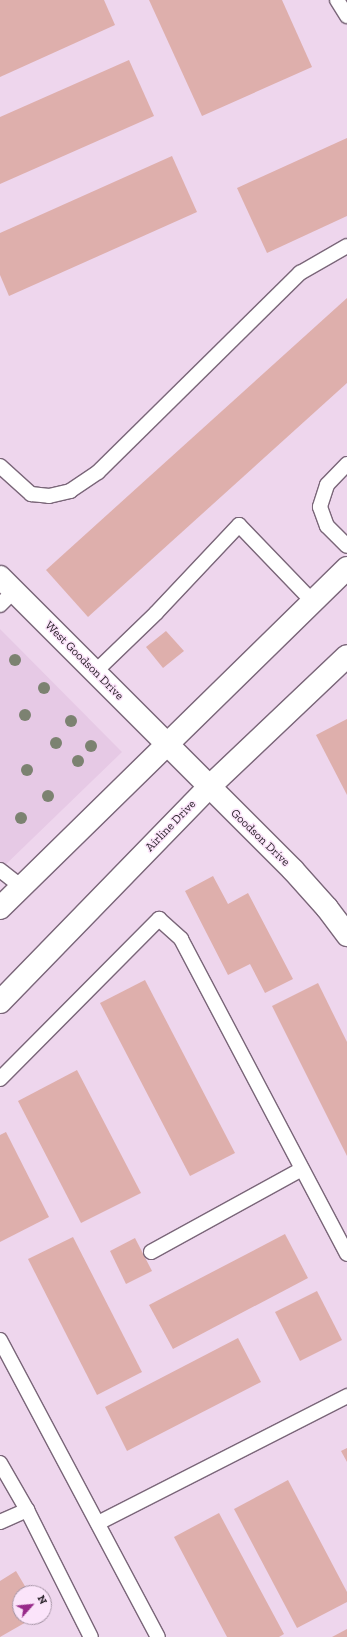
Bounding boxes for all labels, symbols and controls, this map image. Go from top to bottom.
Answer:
street label: West Goodson Drive [42,619,126,703]
street label: Airline Drive [143,797,199,855]
street label: Goodson Drive [228,806,292,870]
north arrow [12,1585,52,1625]
text: N [35,1593,50,1606]

